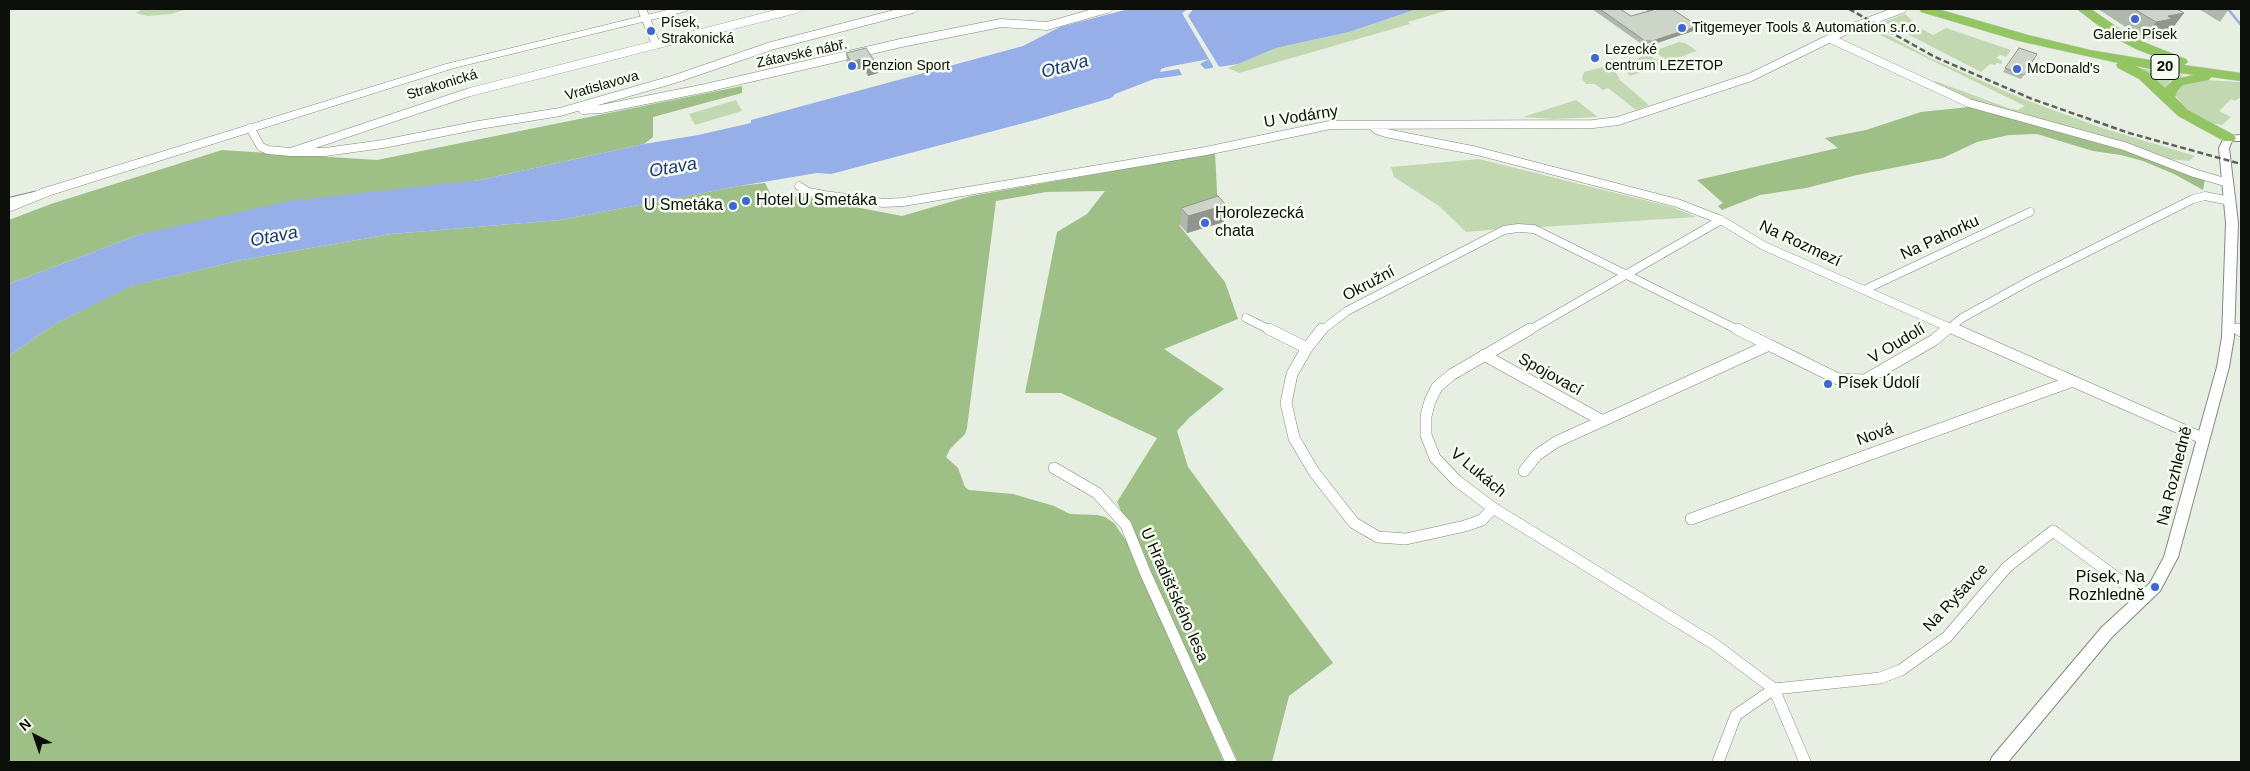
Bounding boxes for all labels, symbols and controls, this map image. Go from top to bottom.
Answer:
marker: Galerie Písek [2129,13,2141,25]
place label: Písek, Strakonická [661,15,734,48]
place label: Titgemeyer Tools & Automation s.r.o. [1692,20,1920,36]
marker: Titgemeyer Tools & Automation s.r.o. [1676,22,1688,34]
marker: Písek, Strakonická [645,25,657,37]
place label: Galerie Písek [2093,27,2177,43]
street label: Zátavské nábř. [755,36,849,72]
place label: Lezecké centrum LEZETOP [1605,42,1723,74]
water label: Otava [1039,50,1091,84]
marker: Lezecké centrum LEZETOP [1589,52,1601,64]
road number: 20 [2151,54,2179,80]
place label: Penzion Sport [862,58,950,74]
marker: Penzion Sport [846,60,858,72]
place label: McDonald's [2027,61,2100,77]
marker: McDonald's [2011,63,2023,75]
street label: Strakonická [405,66,479,104]
street label: Vratislavova [563,67,641,105]
street label: U Vodárny [1263,102,1339,132]
water label: Otava [647,153,699,183]
place label: Hotel U Smetáka [756,191,877,211]
marker: Hotel U Smetáka [740,195,752,207]
place label: U Smetáka [644,196,723,216]
marker: U Smetáka [727,200,739,212]
place label: Horolezecká chata [1215,204,1304,242]
street label: Na Pahorku [1898,211,1982,265]
marker: Horolezecká chata [1199,217,1211,229]
street label: Na Rozmezí [1756,217,1844,271]
water label: Otava [248,222,300,252]
street label: Okružní [1340,262,1398,306]
street label: V Oudolí [1865,320,1929,368]
street label: Spojovací [1515,350,1585,400]
place label: Písek Údolí [1838,374,1920,394]
marker: Písek Údolí [1822,378,1834,390]
street label: Nová [1854,420,1896,450]
street label: Na Rozhledně [2153,424,2197,528]
street label: V Lukách [1446,444,1510,502]
street label: U Hradišťského lesa [1136,525,1212,665]
street label: Na Ryšavce [1920,560,1992,636]
place label: Písek, Na Rozhledně [2068,568,2145,606]
marker: Písek, Na Rozhledně [2149,581,2161,593]
north arrow [10,711,60,761]
text: N [16,715,34,734]

